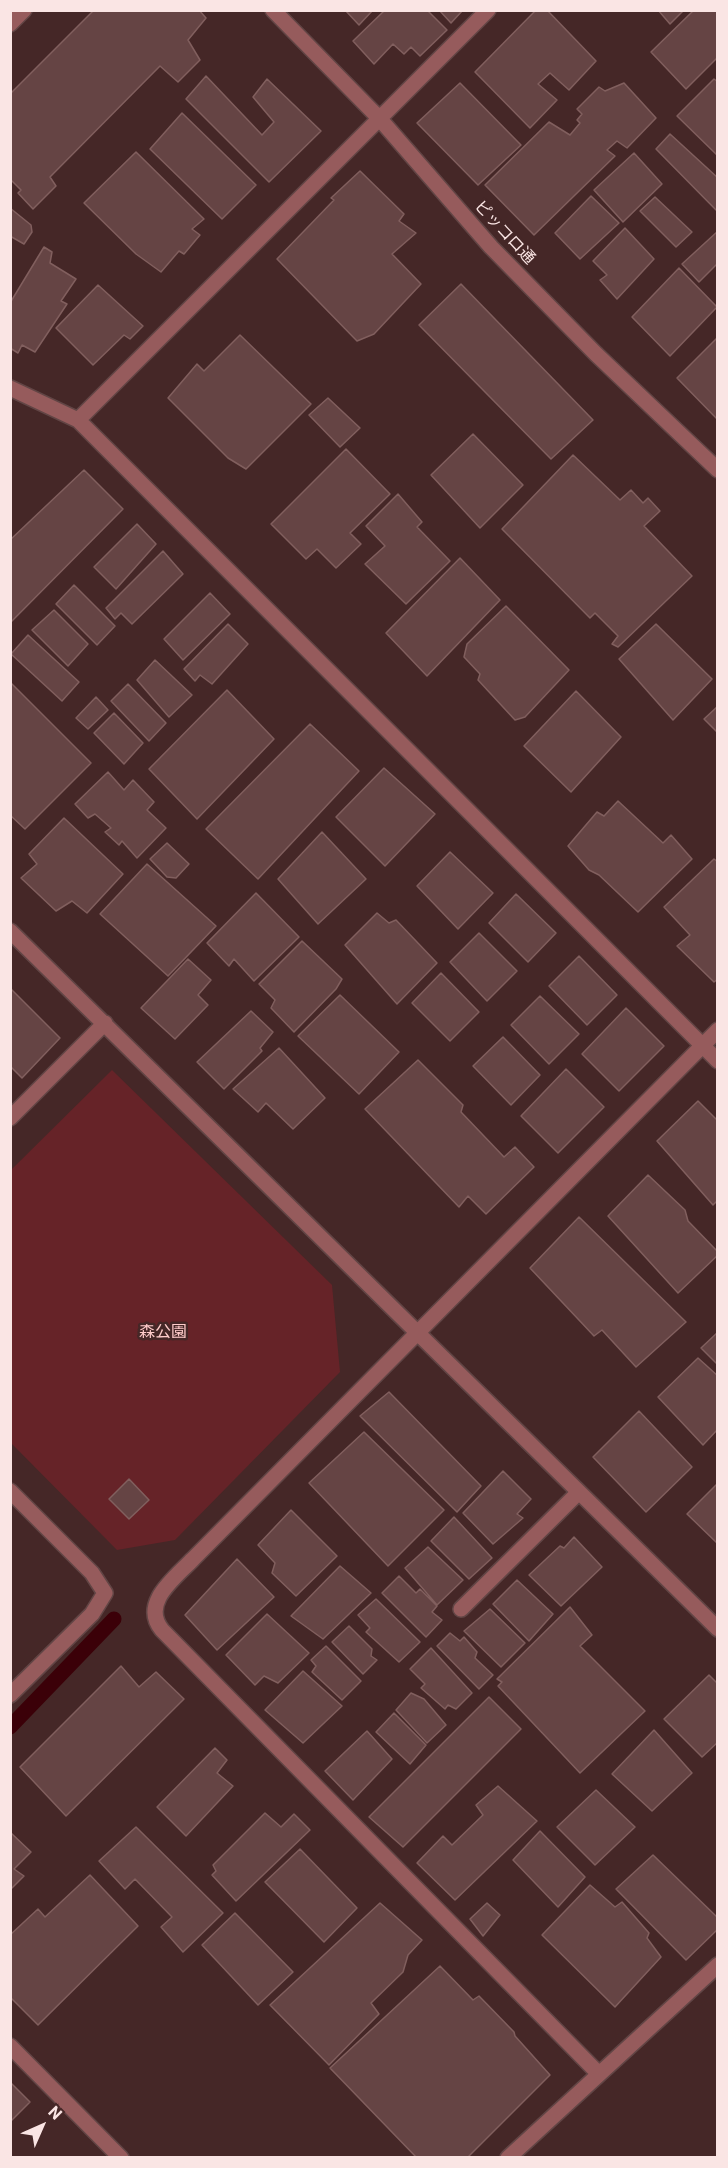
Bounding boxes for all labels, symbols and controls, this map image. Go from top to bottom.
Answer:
street label: ピッコロ通 [470,197,538,269]
park label: 森公園 [139,1323,187,1343]
north arrow [12,2096,72,2156]
text: N [44,2102,66,2124]

